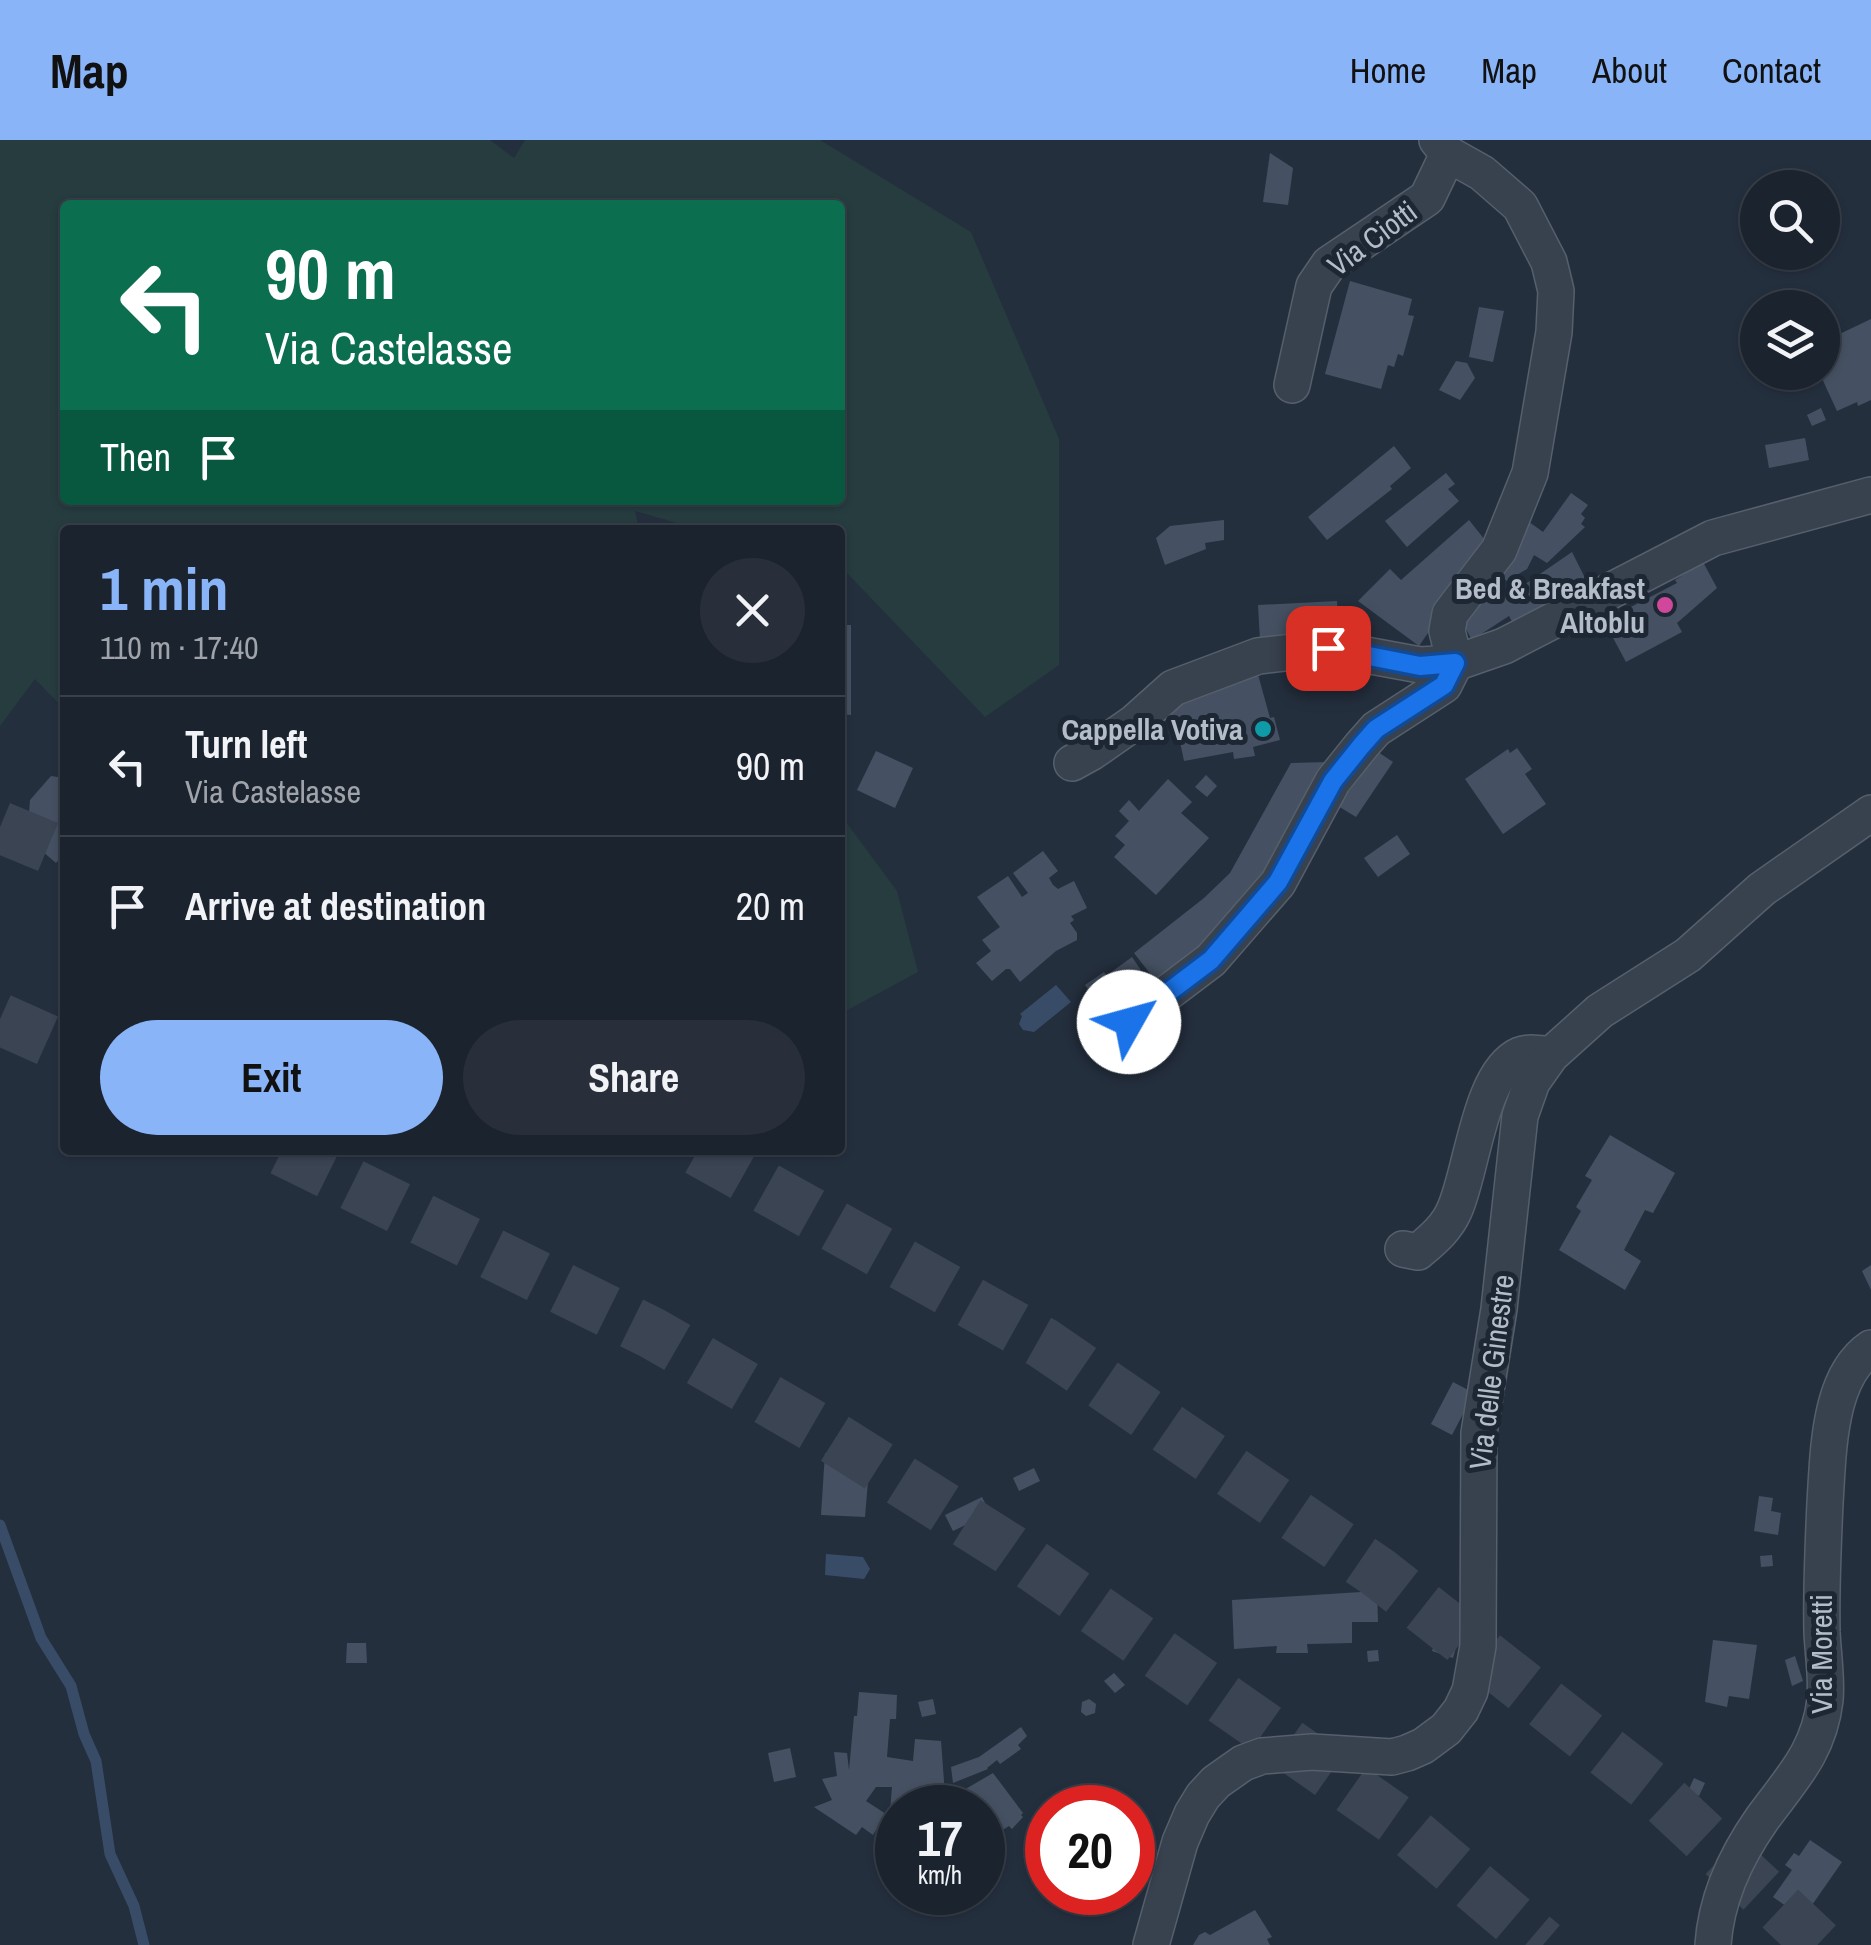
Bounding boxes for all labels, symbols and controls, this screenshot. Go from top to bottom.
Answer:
text: Map [50,38,129,103]
text: Home [1350,47,1426,94]
text: Map [1481,47,1537,94]
text: About [1592,47,1667,94]
text: Contact [1722,47,1821,94]
map controls [1740,170,1840,390]
button: search [1740,170,1840,270]
street label: Via Ciotti [1319,191,1425,285]
text: 90 m [265,227,396,321]
icon: left [100,240,230,370]
button: layers [1740,290,1840,390]
text: Via Castelasse [265,317,513,378]
icon: arrive [191,430,246,485]
text: Then [100,432,171,483]
text: 1 min [100,548,229,629]
button: close [700,558,805,663]
place label: Bed & Breakfast Altoblu [1455,568,1645,642]
marker: Bed & Breakfast Altoblu [1654,594,1676,616]
pin [1286,606,1371,691]
icon: arrive [1301,621,1356,676]
text: 110 m · 17:40 [100,626,259,669]
place label: Cappella Votiva [1062,709,1243,749]
marker: Cappella Votiva [1252,718,1274,740]
text: Turn left [185,719,307,770]
icon: left [100,739,155,794]
text: 90 m [736,741,805,792]
text: Via Castelasse [185,770,361,813]
icon: arrive [100,879,155,934]
text: Arrive at destination [185,881,486,932]
text: 20 m [736,881,805,932]
position arrow [1077,970,1181,1074]
button: Exit [100,1020,443,1135]
button: Share [463,1020,805,1135]
street label: Via delle Ginestre [1459,1272,1523,1472]
street label: Via Moretti [1801,1594,1841,1714]
speed limit sign: 20 [1025,1785,1155,1915]
text: 17 [917,1804,963,1872]
text: km/h [918,1858,962,1892]

